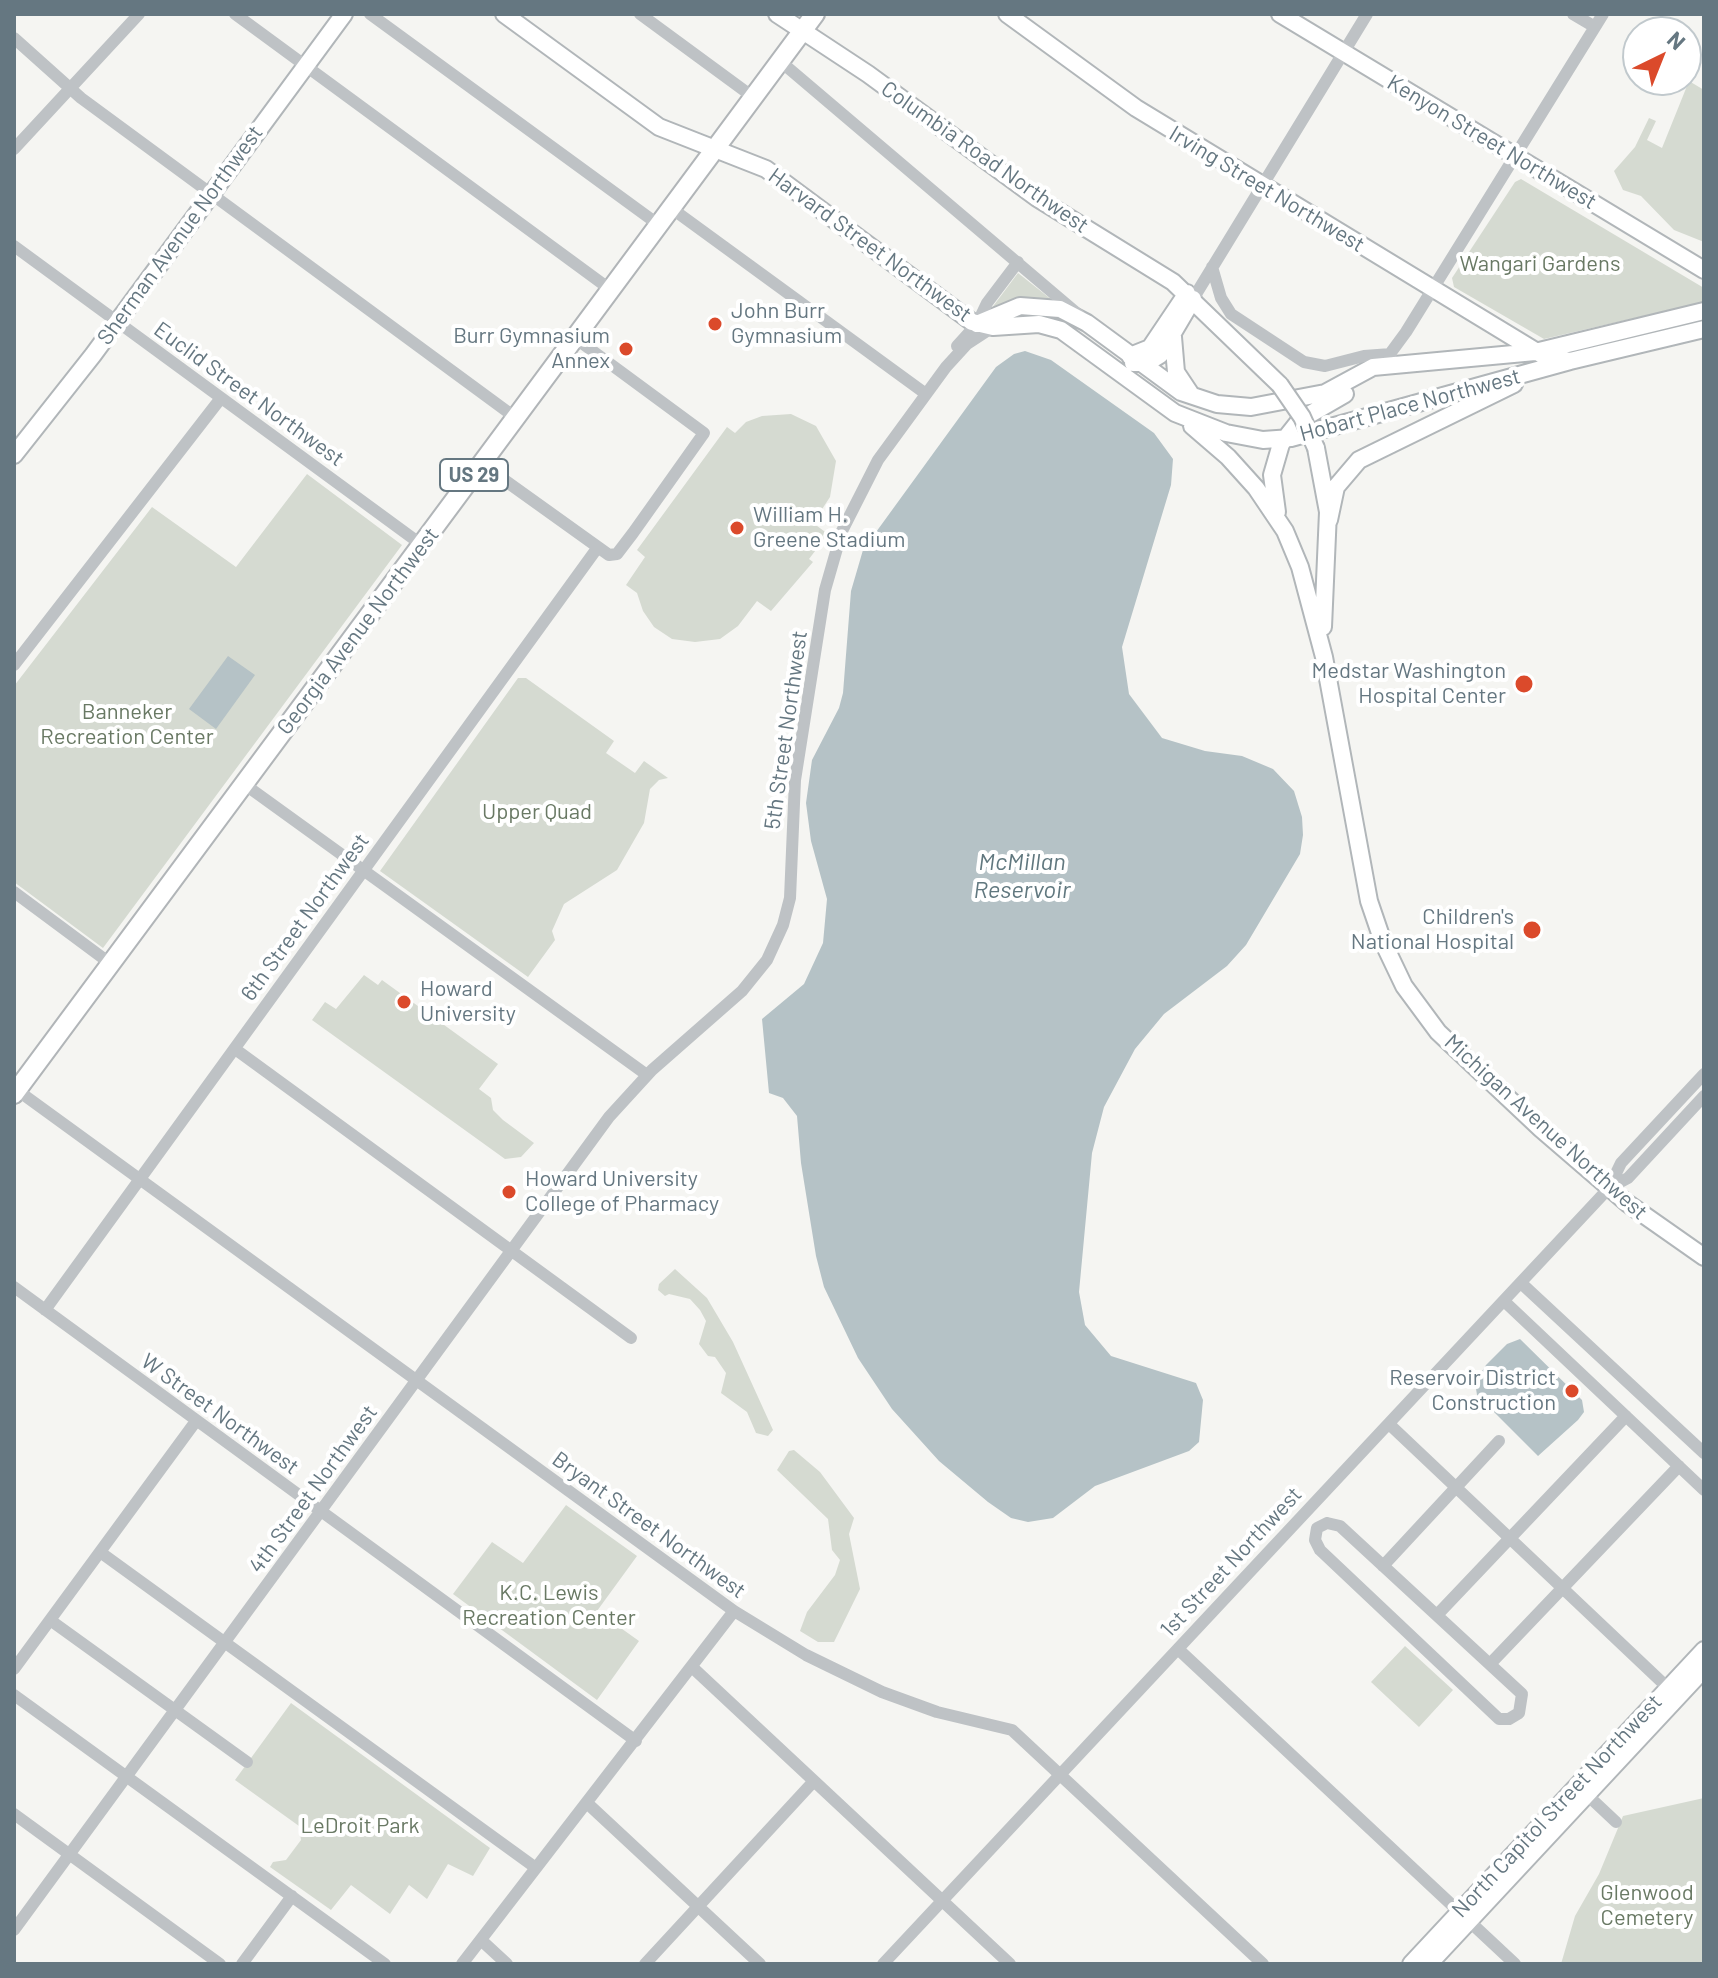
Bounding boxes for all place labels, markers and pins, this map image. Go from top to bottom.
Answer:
place label: John Burr Gymnasium [731,298,842,350]
marker: John Burr Gymnasium [706,315,724,333]
place label: Burr Gymnasium Annex [453,323,610,374]
marker: Burr Gymnasium Annex [617,340,635,358]
place label: William H. Greene Stadium [753,502,905,554]
marker: William H. Greene Stadium [728,519,746,537]
place label: Medstar Washington Hospital Center [1312,658,1506,710]
marker: Medstar Washington Hospital Center [1513,673,1535,695]
place label: Children's National Hospital [1351,904,1514,956]
marker: Children's National Hospital [1521,919,1543,941]
place label: Howard University [420,976,516,1028]
marker: Howard University [395,993,413,1011]
place label: Howard University College of Pharmacy [525,1166,719,1218]
marker: Howard University College of Pharmacy [500,1183,518,1201]
place label: Reservoir District Construction [1389,1365,1556,1416]
marker: Reservoir District Construction [1563,1382,1581,1400]

